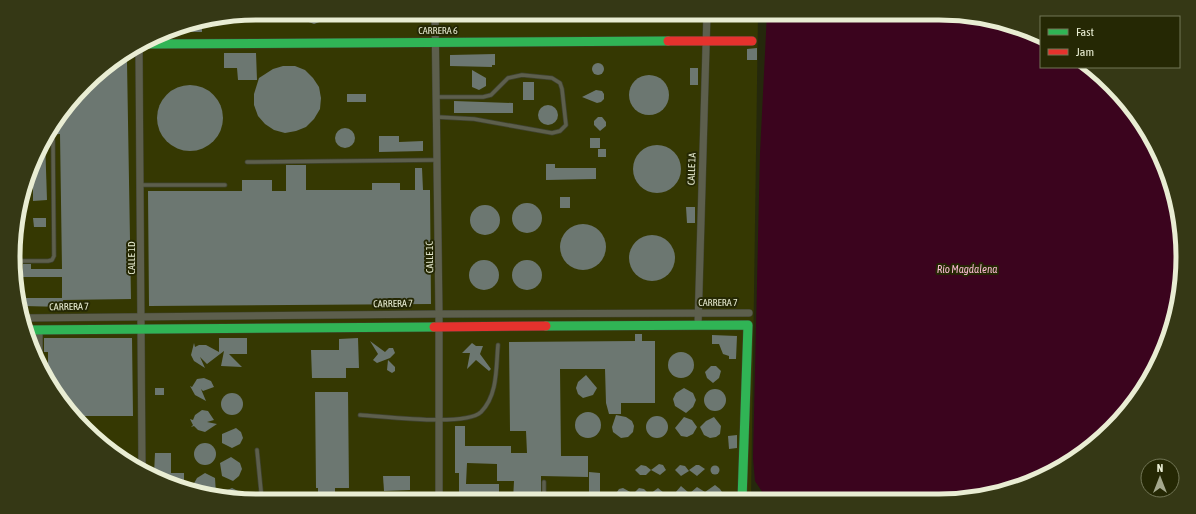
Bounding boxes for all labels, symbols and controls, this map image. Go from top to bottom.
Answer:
legend [1040,16,1180,68]
street label: CARRERA 6 [418,25,458,36]
text: Fast [1076,25,1094,39]
text: Jam [1076,45,1094,59]
street label: CALLE 1A [685,153,698,185]
street label: CALLE 1C [424,240,435,273]
street label: CALLE 1D [126,241,137,275]
water label: Río Magdalena [937,263,997,275]
street label: CARRERA 7 [698,297,738,308]
street label: CARRERA 7 [373,298,413,309]
street label: CARRERA 7 [49,301,89,312]
north arrow [1140,458,1180,498]
text: N [1157,462,1163,474]

